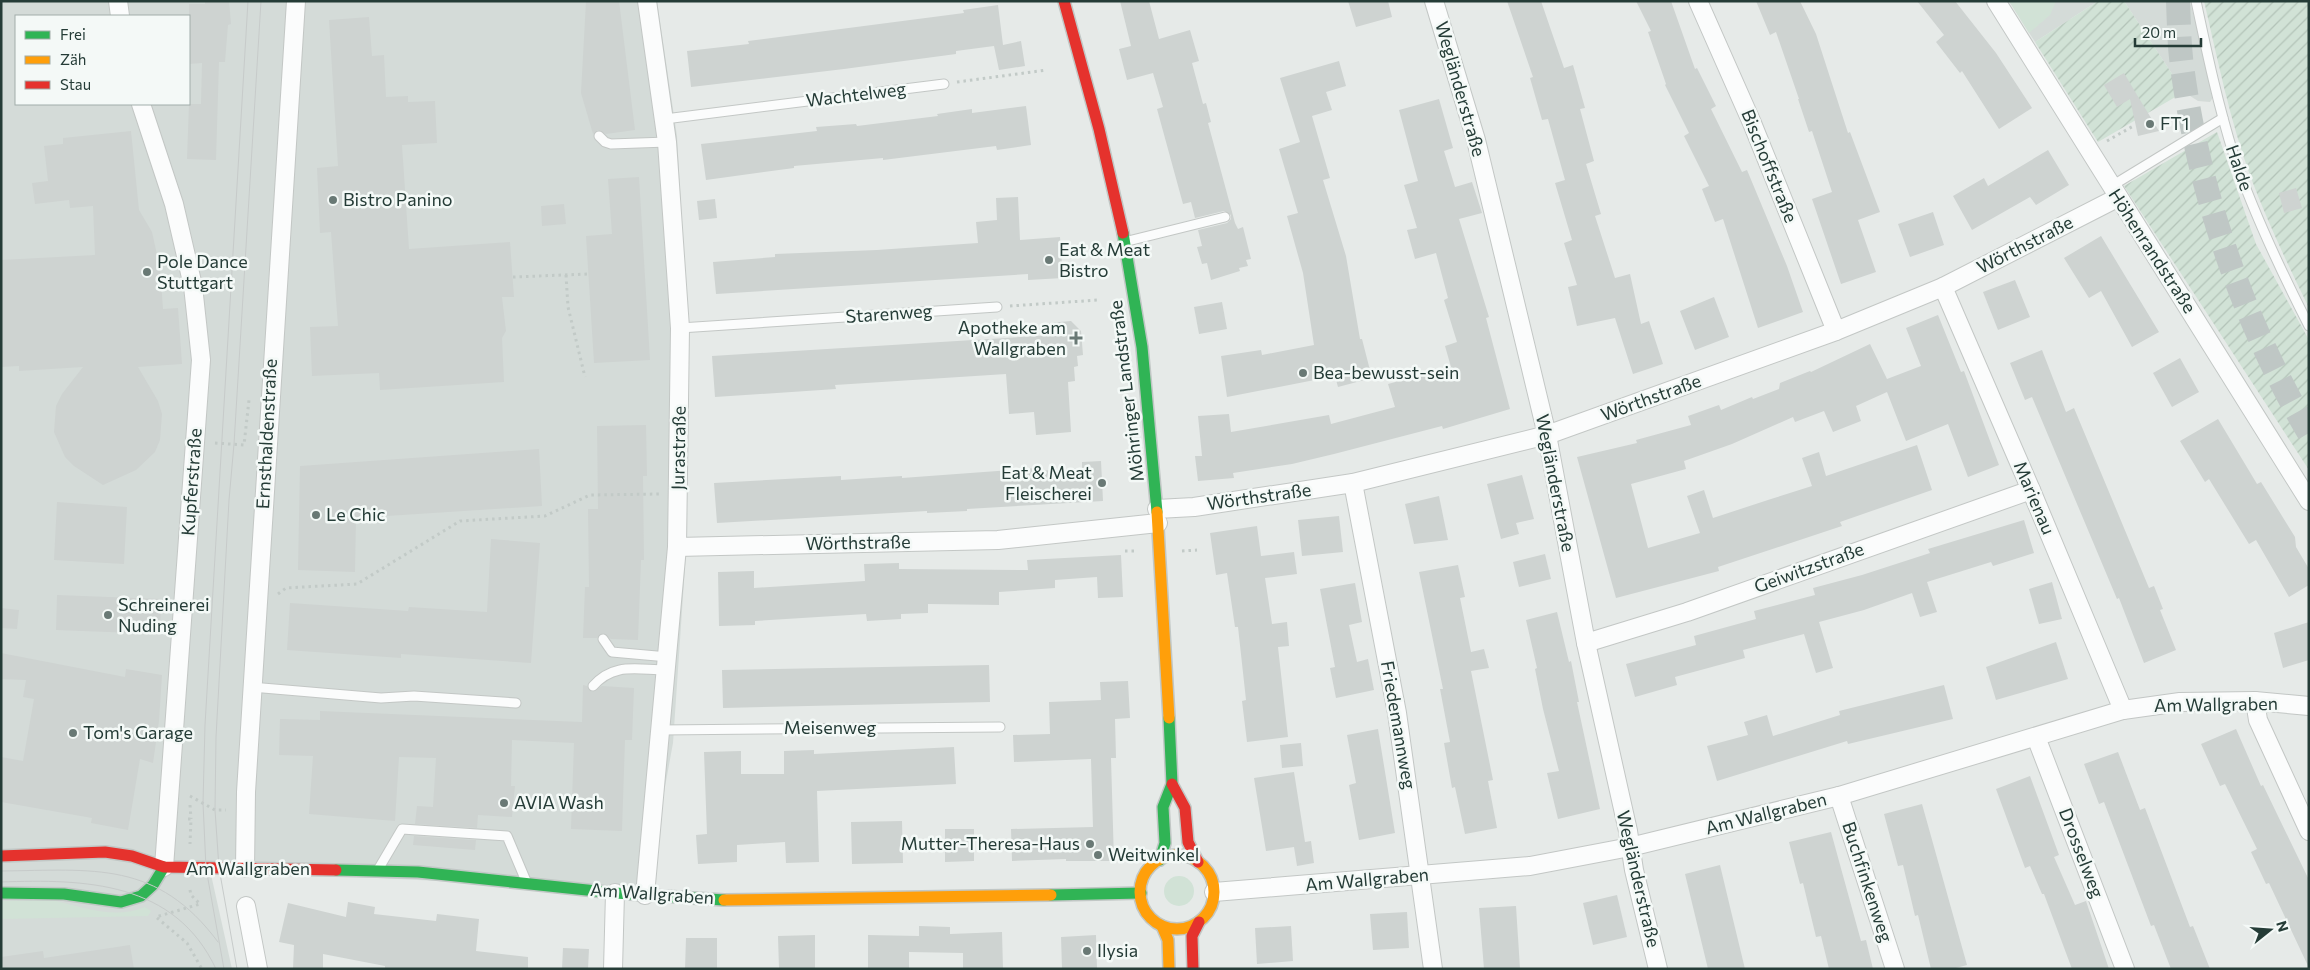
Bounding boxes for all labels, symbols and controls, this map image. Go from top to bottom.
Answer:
legend [15,15,190,105]
scale bar [2135,15,2201,47]
street label: Wegländerstraße [1431,19,1491,159]
text: 20 m [2142,23,2176,41]
text: Frei [60,25,86,43]
text: Zäh [60,50,86,68]
text: Stau [60,75,91,93]
street label: Wachtelweg [805,77,907,111]
street label: Bischoffstraße [1737,106,1803,225]
place label: FT1 [2160,112,2190,134]
marker: FT1 [2144,118,2156,130]
street label: Halde [2222,142,2258,194]
street label: Höhenrandstraße [2104,184,2201,317]
place label: Bistro Panino [343,188,453,210]
marker: Bistro Panino [327,194,339,206]
street label: Wörthstraße [1973,210,2076,278]
place label: Eat & Meat Bistro [1059,238,1150,281]
place label: Pole Dance Stuttgart [157,250,248,293]
marker: Eat & Meat Bistro [1043,254,1055,266]
marker: Pole Dance Stuttgart [141,266,153,278]
street label: Starenweg [845,299,933,327]
street label: Möhringer Landstraße [1104,299,1148,483]
place label: Apotheke am Wallgraben [958,316,1066,359]
marker: Apotheke am Wallgraben [1070,332,1082,344]
street label: Ernsthaldenstraße [251,358,281,510]
place label: Bea-bewusst-sein [1313,361,1459,383]
marker: Bea-bewusst-sein [1297,367,1309,379]
street label: Wörthstraße [1598,369,1704,425]
street label: Jurastraße [666,406,690,490]
street label: Wegländerstraße [1532,412,1580,553]
street label: Kupferstraße [176,427,206,536]
street label: Marienau [2010,458,2060,538]
place label: Eat & Meat Fleischerei [1001,461,1092,504]
marker: Eat & Meat Fleischerei [1096,477,1108,489]
street label: Wörthstraße [1205,478,1312,514]
place label: Le Chic [326,503,386,525]
marker: Le Chic [310,509,322,521]
street label: Wörthstraße [805,530,911,554]
street label: Geiwitzstraße [1751,537,1866,597]
place label: Schreinerei Nuding [118,593,210,636]
marker: Schreinerei Nuding [102,609,114,621]
street label: Friedemannweg [1377,659,1421,791]
street label: Am Wallgraben [2154,692,2278,716]
street label: Meisenweg [784,716,876,738]
place label: Tom's Garage [83,721,193,743]
marker: Tom's Garage [67,727,79,739]
street label: Am Wallgraben [1703,787,1829,839]
place label: AVIA Wash [514,791,604,813]
marker: AVIA Wash [498,797,510,809]
street label: Drosselweg [2055,805,2109,901]
street label: Wegländerstraße [1613,808,1665,949]
street label: Buchfinkenweg [1838,819,1898,945]
place label: Mutter-Theresa-Haus [901,832,1080,854]
marker: Mutter-Theresa-Haus [1084,838,1096,850]
place label: Weitwinkel [1108,843,1199,865]
marker: Weitwinkel [1092,849,1104,861]
street label: Am Wallgraben [186,857,310,879]
street label: Am Wallgraben [1304,863,1430,895]
street label: Am Wallgraben [589,878,715,908]
north arrow [2245,905,2295,955]
text: N [2273,919,2293,934]
place label: Ilysia [1097,939,1138,961]
marker: Ilysia [1081,945,1093,957]

